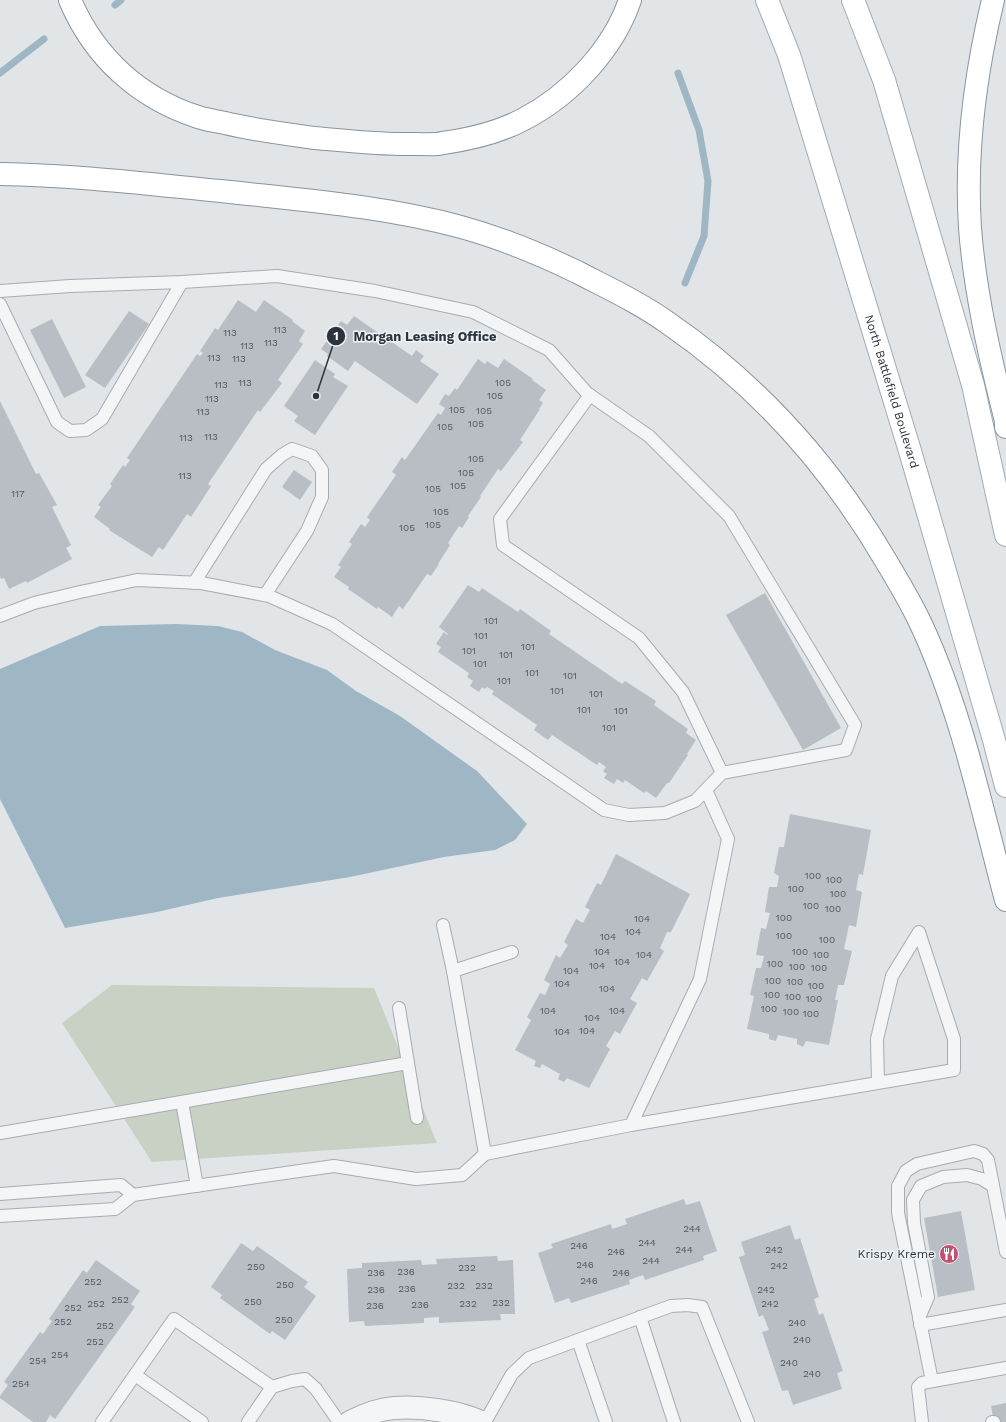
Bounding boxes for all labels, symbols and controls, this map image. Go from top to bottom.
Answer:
street label: North Battlefield Boulevard [862,313,922,470]
house number: 113 [273,324,287,335]
callout: Morgan Leasing Office [326,324,505,349]
house number: 113 [223,327,237,338]
text: 1 [333,329,339,343]
text: Morgan Leasing Office [353,329,497,344]
house number: 113 [264,337,278,348]
house number: 113 [240,340,254,351]
house number: 113 [207,352,221,363]
house number: 113 [232,353,246,364]
house number: 113 [238,377,252,388]
house number: 105 [495,377,511,388]
house number: 113 [214,379,228,390]
house number: 105 [487,390,503,401]
house number: 113 [205,393,219,404]
house number: 105 [449,404,465,415]
house number: 105 [476,405,492,416]
house number: 113 [196,406,210,417]
house number: 105 [468,418,484,429]
house number: 105 [437,421,453,432]
house number: 113 [204,431,218,442]
house number: 113 [179,432,193,443]
house number: 105 [468,453,484,464]
house number: 105 [458,467,474,478]
house number: 113 [178,470,192,481]
house number: 105 [450,480,466,491]
house number: 105 [425,483,441,494]
house number: 117 [11,488,25,499]
house number: 105 [433,506,449,517]
house number: 105 [425,519,441,530]
house number: 105 [399,522,415,533]
house number: 101 [484,615,498,626]
house number: 101 [474,630,488,641]
house number: 101 [521,641,535,652]
house number: 101 [462,645,476,656]
house number: 101 [499,649,513,660]
house number: 101 [473,658,487,669]
house number: 101 [525,667,539,678]
house number: 101 [563,670,577,681]
house number: 101 [497,675,511,686]
house number: 101 [550,685,564,696]
house number: 101 [589,688,603,699]
house number: 101 [577,704,591,715]
house number: 101 [614,705,628,716]
house number: 101 [602,722,616,733]
house number: 100 [805,870,821,881]
house number: 100 [826,874,842,885]
house number: 100 [788,883,804,894]
house number: 100 [830,888,846,899]
house number: 100 [803,900,819,911]
house number: 100 [825,903,841,914]
house number: 100 [776,912,792,923]
house number: 104 [634,913,650,924]
house number: 104 [625,926,641,937]
house number: 100 [776,930,792,941]
house number: 104 [600,931,616,942]
house number: 100 [819,934,835,945]
house number: 104 [594,946,610,957]
house number: 100 [792,946,808,957]
house number: 104 [636,949,652,960]
house number: 100 [813,949,829,960]
house number: 104 [614,956,630,967]
house number: 100 [767,958,783,969]
house number: 104 [589,960,605,971]
house number: 100 [789,961,805,972]
house number: 100 [811,962,827,973]
house number: 104 [563,965,579,976]
house number: 100 [765,975,781,986]
house number: 100 [787,976,803,987]
house number: 104 [554,978,570,989]
house number: 100 [808,980,824,991]
house number: 104 [599,983,615,994]
house number: 100 [764,989,780,1000]
house number: 100 [785,991,801,1002]
house number: 100 [806,993,822,1004]
house number: 100 [761,1003,777,1014]
house number: 104 [540,1005,556,1016]
house number: 104 [609,1005,625,1016]
house number: 100 [783,1006,799,1017]
house number: 100 [803,1008,819,1019]
house number: 104 [584,1012,600,1023]
house number: 104 [579,1025,595,1036]
house number: 104 [554,1026,570,1037]
house number: 244 [683,1223,701,1234]
house number: 244 [638,1237,656,1248]
house number: 246 [570,1240,588,1251]
restaurant icon: Krispy Kreme [938,1243,960,1265]
house number: 244 [675,1244,693,1255]
house number: 242 [765,1244,783,1255]
house number: 246 [607,1246,625,1257]
place label: Krispy Kreme [858,1247,935,1261]
house number: 244 [642,1255,660,1266]
house number: 246 [576,1259,594,1270]
house number: 242 [770,1260,788,1271]
house number: 250 [247,1261,265,1272]
house number: 232 [458,1262,476,1273]
house number: 236 [397,1266,415,1277]
house number: 236 [367,1267,385,1278]
house number: 246 [612,1267,630,1278]
house number: 246 [580,1275,598,1286]
house number: 252 [84,1276,102,1287]
house number: 250 [276,1279,294,1290]
house number: 232 [447,1280,465,1291]
house number: 232 [475,1280,493,1291]
house number: 236 [398,1283,416,1294]
house number: 236 [367,1284,385,1295]
house number: 242 [757,1284,775,1295]
house number: 252 [111,1294,129,1305]
house number: 250 [244,1296,262,1307]
house number: 232 [492,1297,510,1308]
house number: 252 [87,1298,105,1309]
house number: 232 [459,1298,477,1309]
house number: 242 [761,1298,779,1309]
house number: 236 [411,1299,429,1310]
house number: 236 [366,1300,384,1311]
house number: 252 [64,1302,82,1313]
house number: 250 [275,1314,293,1325]
house number: 252 [54,1316,72,1327]
house number: 240 [788,1317,806,1328]
house number: 252 [96,1320,114,1331]
house number: 240 [793,1334,811,1345]
house number: 252 [86,1336,104,1347]
house number: 254 [51,1349,69,1360]
house number: 254 [29,1355,47,1366]
house number: 240 [780,1357,798,1368]
house number: 240 [803,1368,821,1379]
house number: 254 [12,1378,30,1389]

